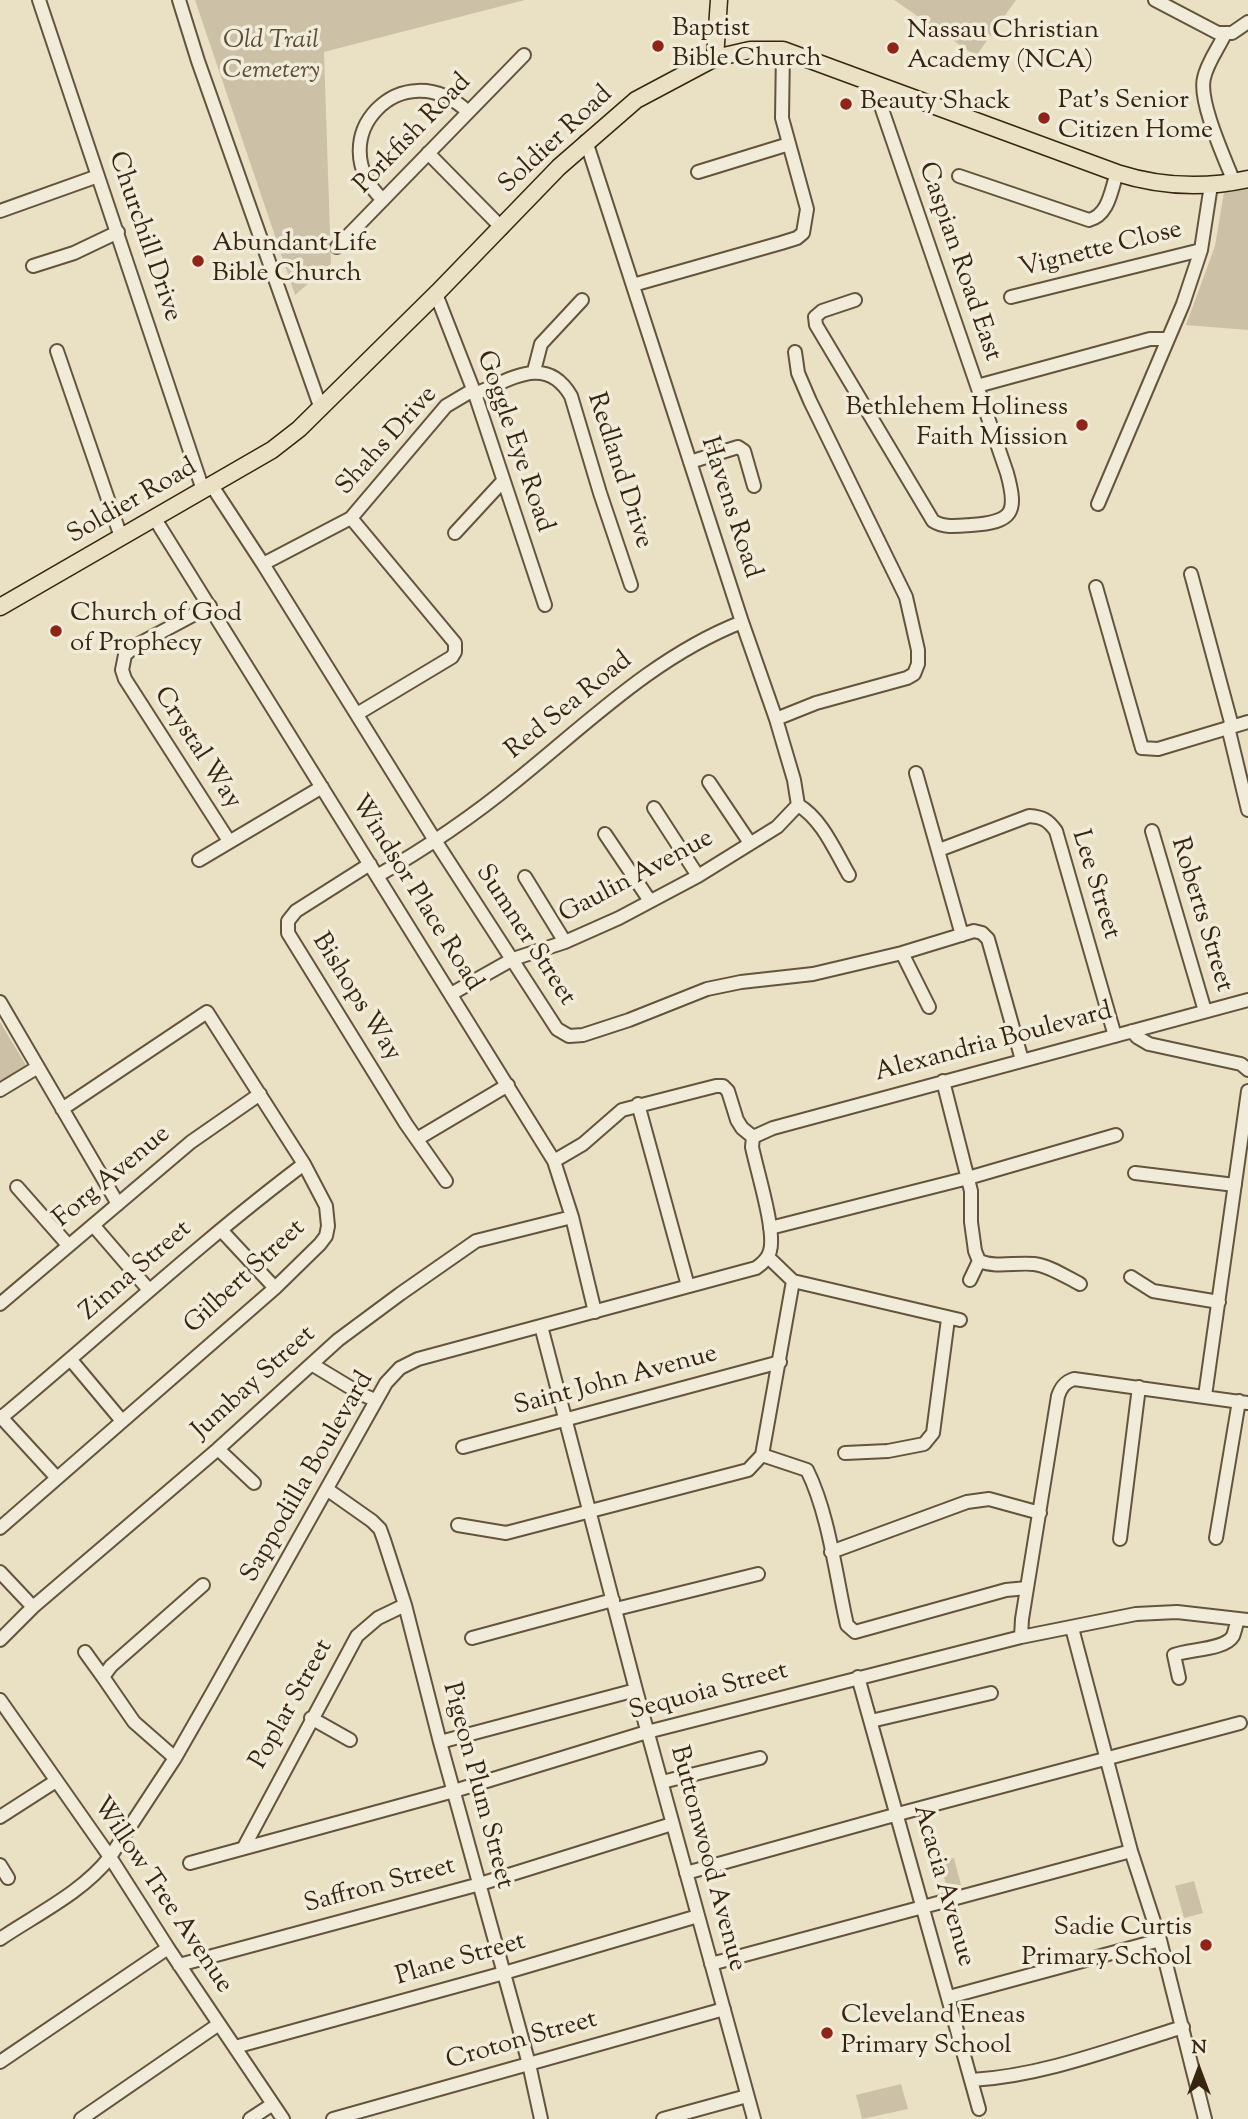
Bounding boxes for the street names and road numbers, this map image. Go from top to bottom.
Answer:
street label: Porkfish Road [349,68,479,202]
street label: Soldier Road [494,80,620,202]
street label: Churchill Drive [99,148,187,326]
street label: Caspian Road East [909,158,1007,366]
street label: Vignette Close [1016,216,1186,286]
street label: Goggle Eye Road [467,347,559,537]
street label: Shahs Drive [331,381,445,503]
street label: Redland Drive [578,389,658,553]
street label: Havens Road [691,433,767,583]
street label: Soldier Road [63,453,203,553]
street label: Red Sea Road [500,646,640,768]
street label: Crystal Way [145,682,247,816]
street label: Windsor Place Road [342,790,488,998]
street label: Gaulin Avenue [555,824,719,932]
street label: Lee Street [1063,827,1125,943]
street label: Roberts Street [1162,834,1238,996]
street label: Sumner Street [467,860,581,1012]
street label: Bishops Way [303,928,407,1068]
street label: Alexandria Boulevard [872,997,1116,1091]
street label: Forg Avenue [48,1120,178,1236]
street label: Gilbert Street [179,1214,313,1342]
street label: Zinna Street [75,1215,199,1329]
street label: Jumbay Street [187,1320,323,1448]
street label: Saint John Avenue [511,1340,721,1424]
street label: Sappodilla Boulevard [236,1367,382,1589]
street label: Poplar Street [245,1635,341,1775]
street label: Sequoia Street [626,1657,792,1729]
street label: Pigeon Plum Street [433,1679,519,1893]
street label: Buttonwood Avenue [661,1743,751,1975]
street label: Willow Tree Avenue [84,1792,238,2000]
street label: Acacia Avenue [904,1802,980,1970]
street label: Saffron Street [301,1852,459,1922]
street label: Plane Street [392,1928,530,1994]
street label: Croton Street [443,2006,601,2078]

